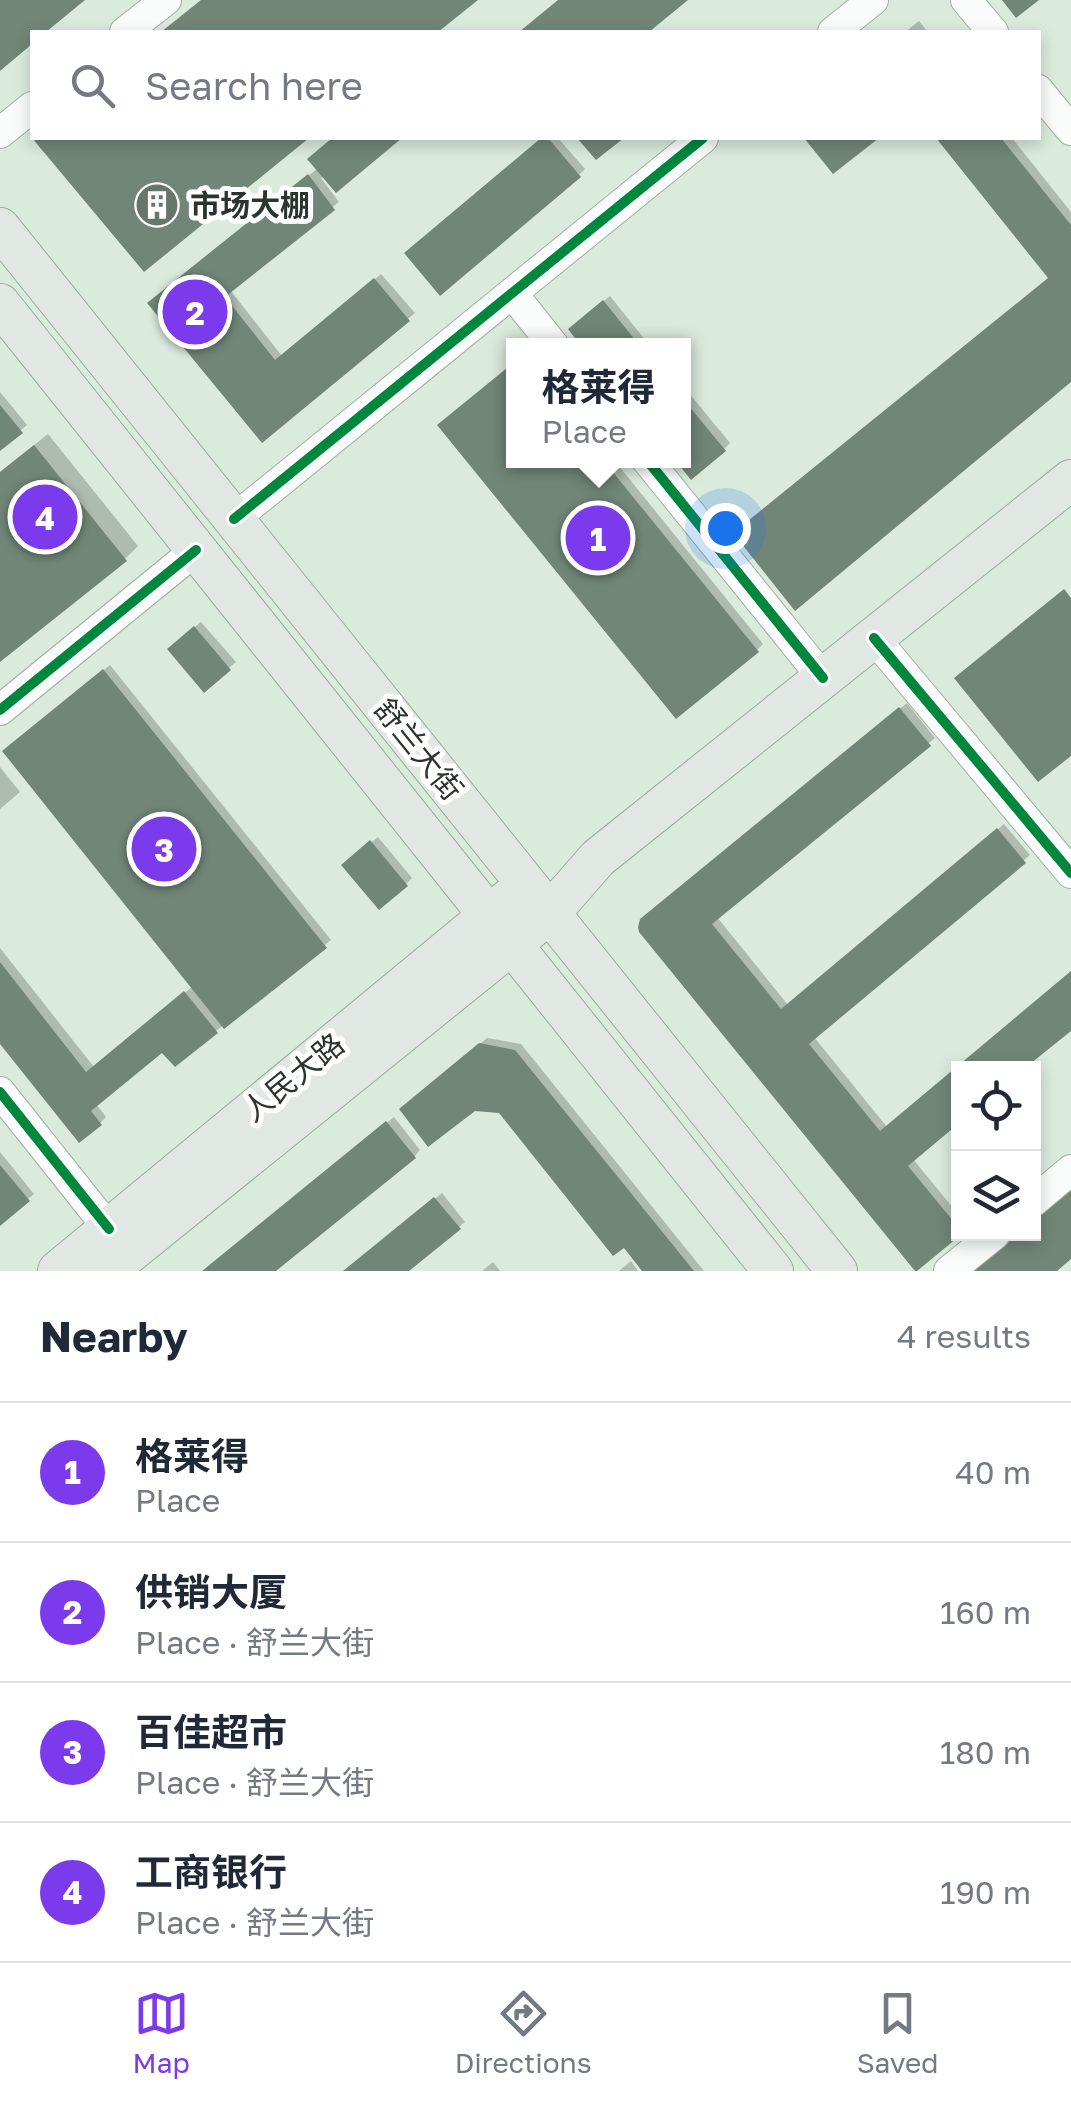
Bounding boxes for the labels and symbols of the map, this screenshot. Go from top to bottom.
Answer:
building icon: 市场大棚 [134,182,180,228]
place label: 市场大棚 [190,187,310,223]
pin: 2 [162,274,228,350]
pin: 4 [12,480,78,554]
pin: 1 [566,500,630,576]
your location [700,503,751,554]
street label: 舒兰大街 [367,691,471,807]
pin: 3 [132,812,196,886]
street label: 人民大路 [235,1025,351,1129]

